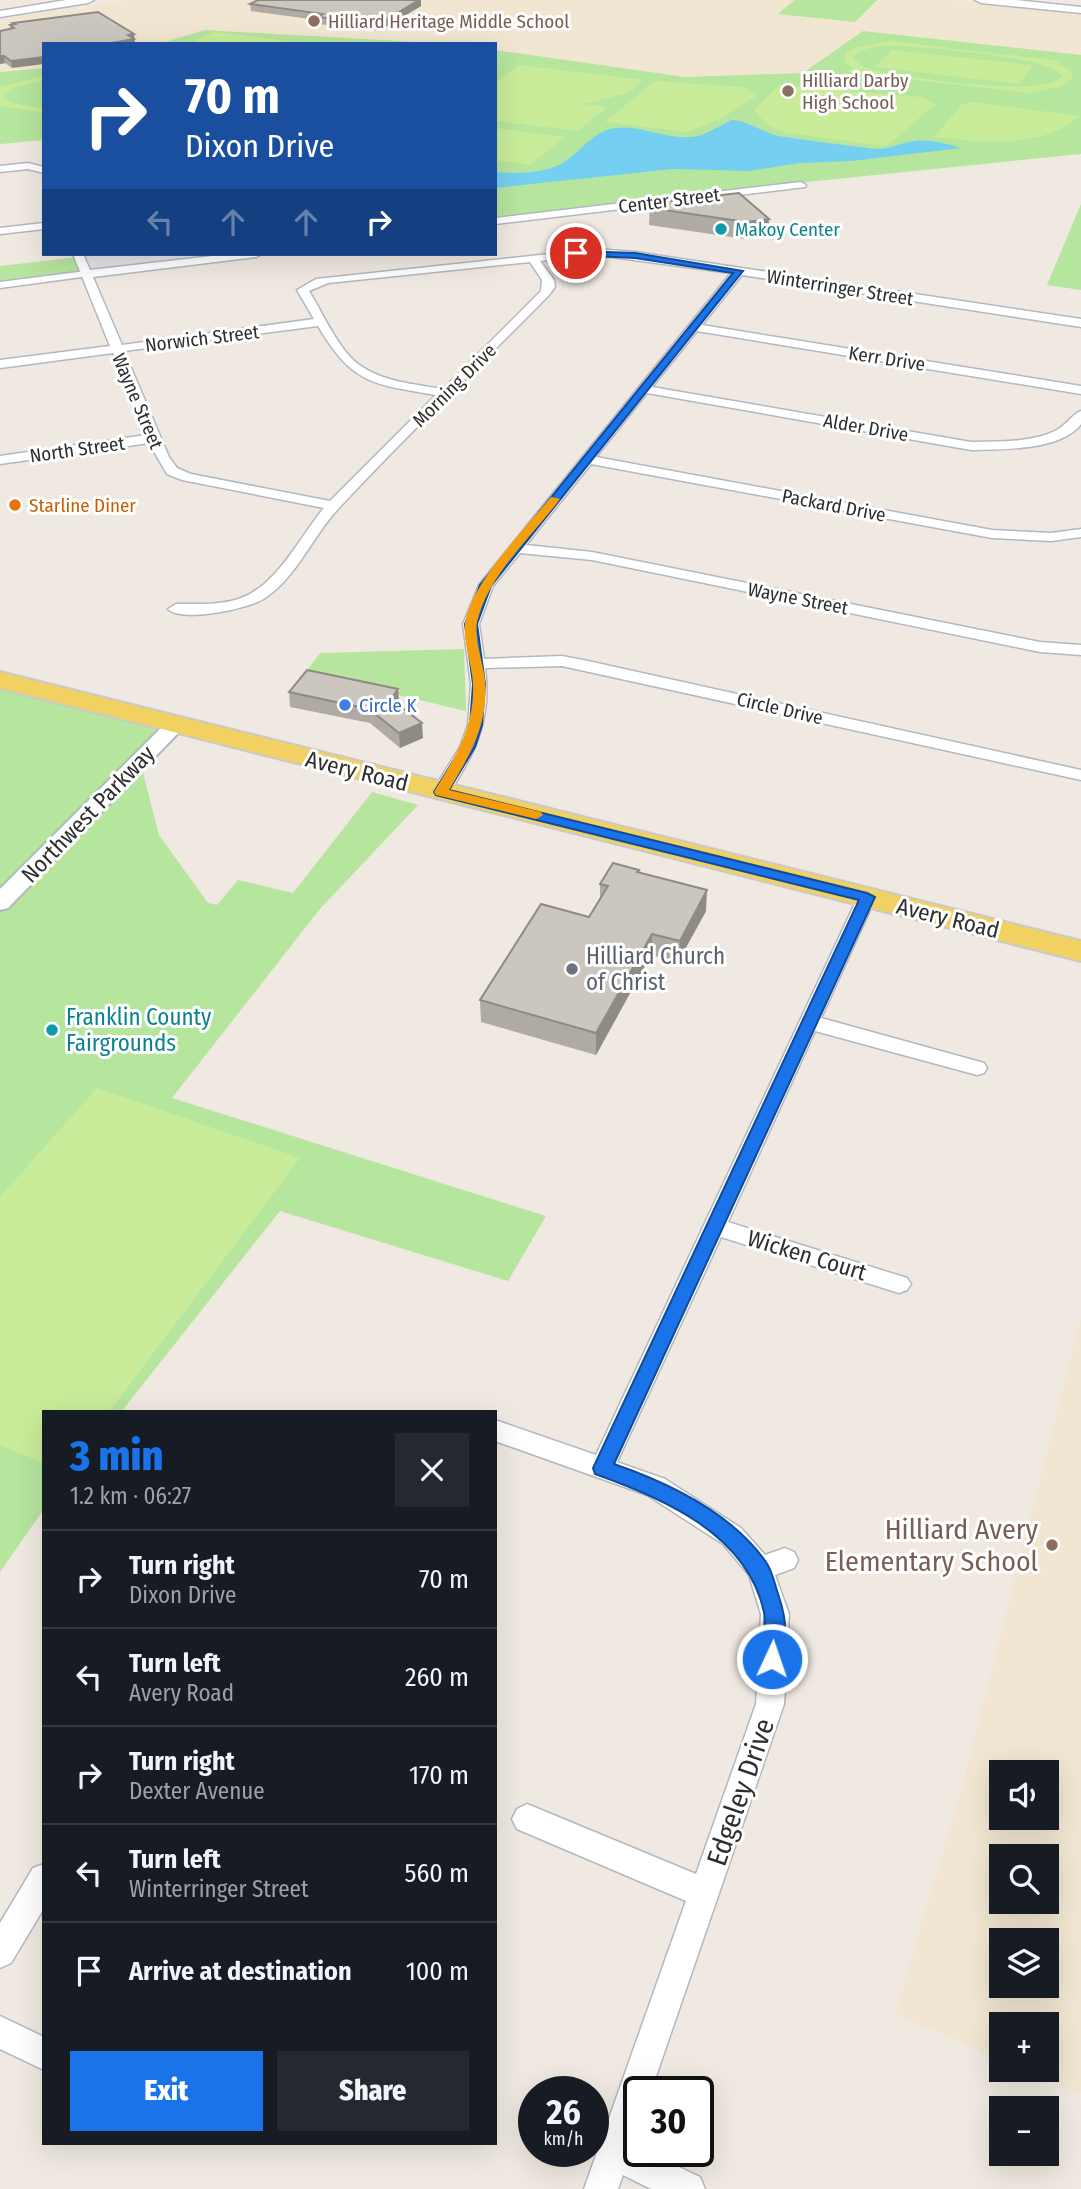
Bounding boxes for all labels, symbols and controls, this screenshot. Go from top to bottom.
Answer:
place label: Hilliard Heritage Middle School [328,10,569,33]
marker: Hilliard Heritage Middle School [306,13,322,29]
text: 70 m [185,67,280,126]
place label: Hilliard Darby High School [802,69,909,114]
icon: right [70,70,161,161]
marker: Hilliard Darby High School [780,83,796,99]
text: Dixon Drive [185,127,334,165]
street label: Center Street [617,183,722,218]
icon: left [141,203,179,241]
icon: ahead [214,203,252,241]
icon: ahead [287,203,325,241]
icon: right [360,203,398,241]
place label: Makoy Center [735,218,840,241]
marker: Makoy Center [713,221,729,237]
pin [546,223,606,283]
icon: arrive [557,234,595,272]
street label: Winterringer Street [765,265,916,311]
street label: Norwich Street [144,320,261,357]
street label: Morning Drive [408,339,501,432]
street label: Kerr Drive [847,341,927,376]
street label: Wayne Street [107,350,168,453]
street label: Alder Drive [822,409,910,446]
street label: North Street [28,431,127,468]
street label: Packard Drive [780,484,888,527]
place label: Starline Diner [29,494,136,517]
marker: Starline Diner [7,497,23,513]
street label: Wayne Street [746,577,851,620]
street label: Circle Drive [735,687,825,730]
place label: Circle K [359,694,417,717]
marker: Circle K [337,697,353,713]
street label: Northwest Parkway [16,739,161,888]
street label: Avery Road [303,745,411,797]
street label: Avery Road [894,892,1002,944]
place label: Hilliard Church of Christ [586,942,725,996]
marker: Hilliard Church of Christ [564,961,580,977]
place label: Franklin County Fairgrounds [66,1003,212,1057]
marker: Franklin County Fairgrounds [44,1022,60,1038]
street label: Wicken Court [744,1224,870,1287]
text: 3 min [70,1431,163,1481]
button: close [395,1433,469,1507]
text: 1.2 km · 06:27 [70,1482,191,1510]
place label: Hilliard Avery Elementary School [825,1513,1038,1578]
marker: Hilliard Avery Elementary School [1044,1537,1060,1553]
text: Turn right [129,1550,235,1581]
icon: right [70,1560,108,1598]
text: 70 m [419,1564,469,1595]
text: Dixon Drive [129,1581,236,1609]
position arrow [735,1622,809,1696]
text: Turn left [129,1648,221,1679]
icon: left [70,1658,108,1696]
text: 260 m [405,1662,469,1693]
text: Avery Road [129,1679,234,1707]
street label: Edgeley Drive [700,1714,781,1870]
text: Turn right [129,1746,235,1777]
icon: right [70,1756,108,1794]
text: 170 m [409,1760,469,1791]
map controls [989,1760,1059,2166]
button: sound [989,1760,1059,1830]
text: Dexter Avenue [129,1777,265,1805]
text: Turn left [129,1844,221,1875]
button: search [989,1844,1059,1914]
icon: left [70,1854,108,1892]
text: 560 m [405,1858,469,1889]
text: Winterringer Street [129,1875,308,1903]
button: layers [989,1928,1059,1998]
icon: arrive [70,1952,108,1990]
text: Arrive at destination [129,1956,352,1987]
text: 100 m [406,1956,469,1987]
button: + [989,2012,1059,2082]
button: Exit [70,2051,263,2131]
button: Share [277,2051,469,2131]
speed limit sign: 30 [623,2076,714,2167]
text: 26 [546,2091,581,2133]
button: − [989,2096,1059,2166]
text: km/h [543,2128,584,2150]

